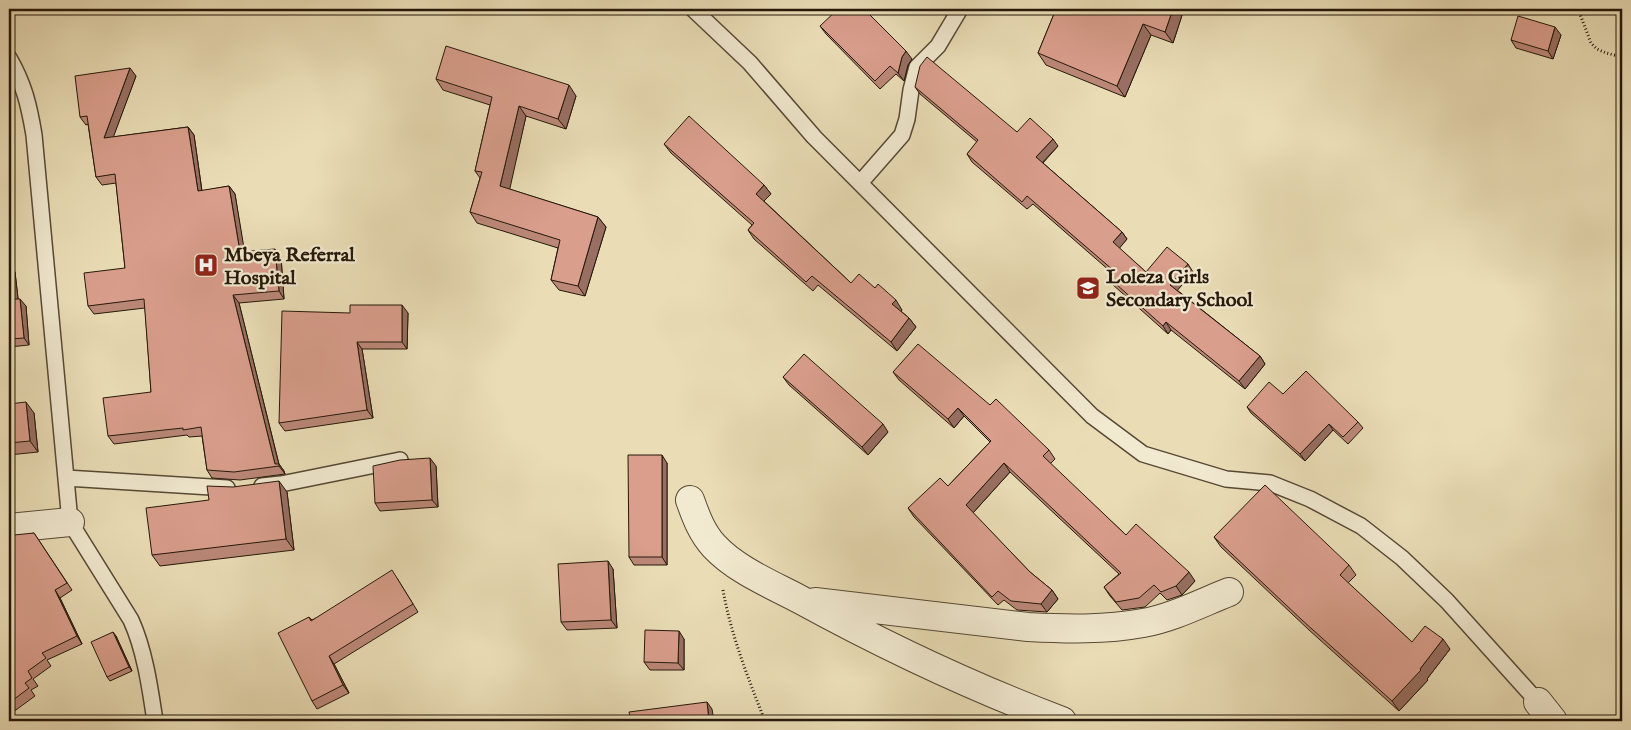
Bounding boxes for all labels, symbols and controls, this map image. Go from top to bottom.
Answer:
place label: Mbeya Referral Hospital [224,243,355,291]
hospital icon: Mbeya Referral Hospital [193,252,219,278]
place label: Loleza Girls Secondary School [1106,265,1253,313]
school or university icon: Loleza Girls Secondary School [1075,275,1101,301]

